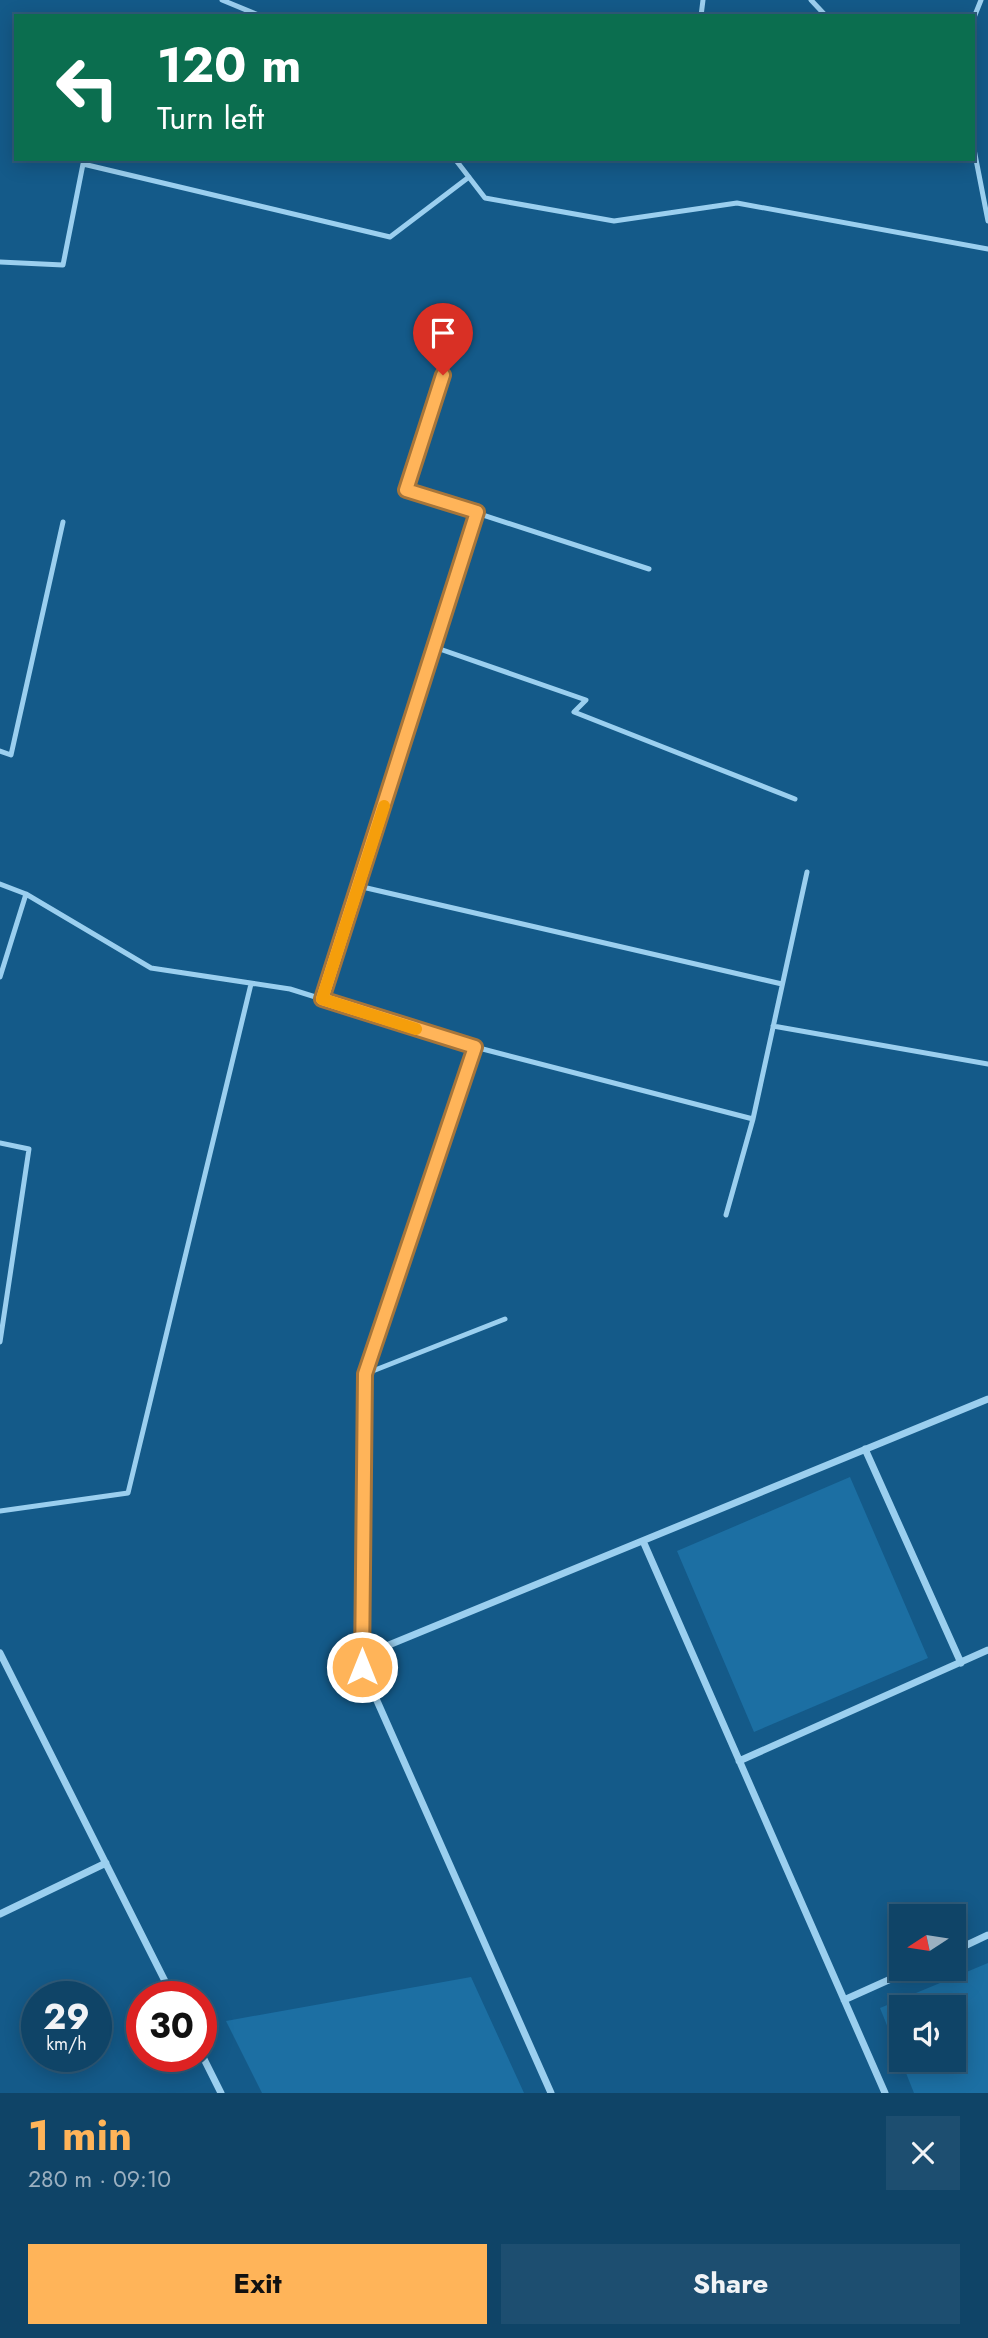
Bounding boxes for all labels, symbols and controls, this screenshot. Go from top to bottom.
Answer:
text: 120 m [157,30,301,100]
icon: left [42,42,133,133]
text: Turn left [157,95,264,141]
pin [413,303,473,375]
icon: arrive [424,314,462,352]
position arrow [325,1630,399,1704]
north arrow [889,1904,966,1981]
map controls [889,1904,966,2072]
speed limit sign: 30 [126,1981,217,2072]
text: 29 [43,1992,90,2042]
button: sound [889,1995,966,2072]
text: km/h [46,2031,87,2057]
text: 1 min [28,2105,132,2166]
button: close [886,2116,960,2190]
text: 280 m · 09:10 [28,2162,171,2196]
button: Exit [28,2244,487,2324]
button: Share [501,2244,960,2324]

